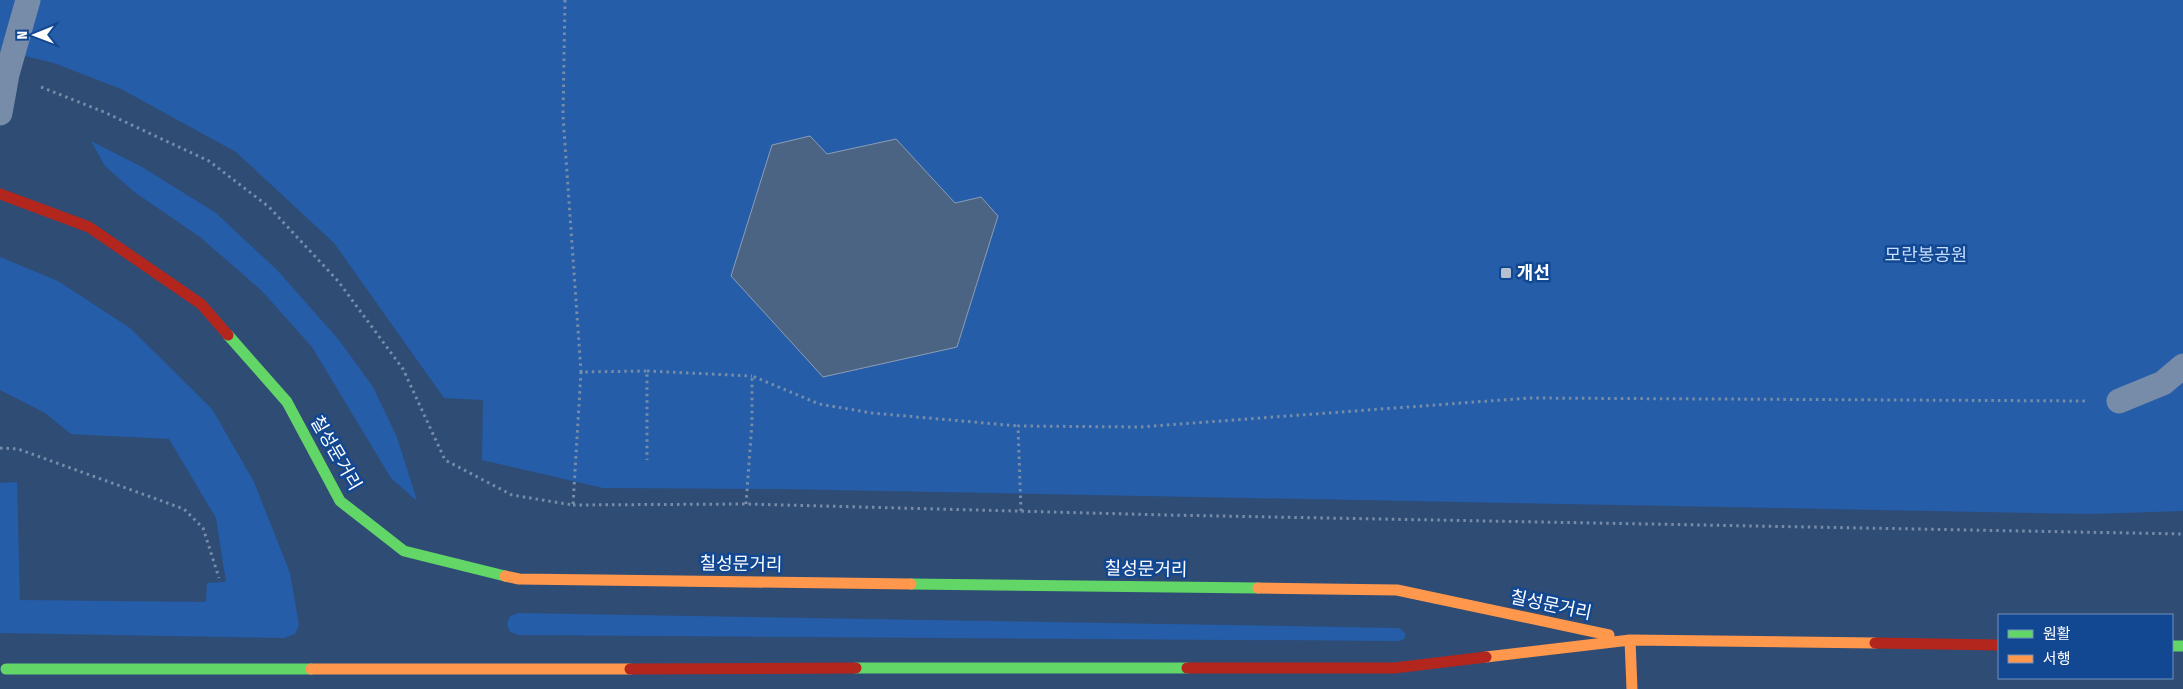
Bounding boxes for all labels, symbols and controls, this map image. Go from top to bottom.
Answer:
north arrow [10,10,60,60]
text: N [14,31,31,40]
park label: 모란봉공원 [1885,244,1967,266]
place label: 개선 [1517,262,1550,284]
marker: 개선 [1499,266,1513,280]
street label: 칠성문거리 [306,412,366,494]
street label: 칠성문거리 [699,552,783,576]
street label: 칠성문거리 [1104,557,1188,581]
street label: 칠성문거리 [1508,586,1594,624]
legend [1998,614,2173,679]
text: 원활 [2043,625,2071,643]
text: 서행 [2043,650,2071,668]

